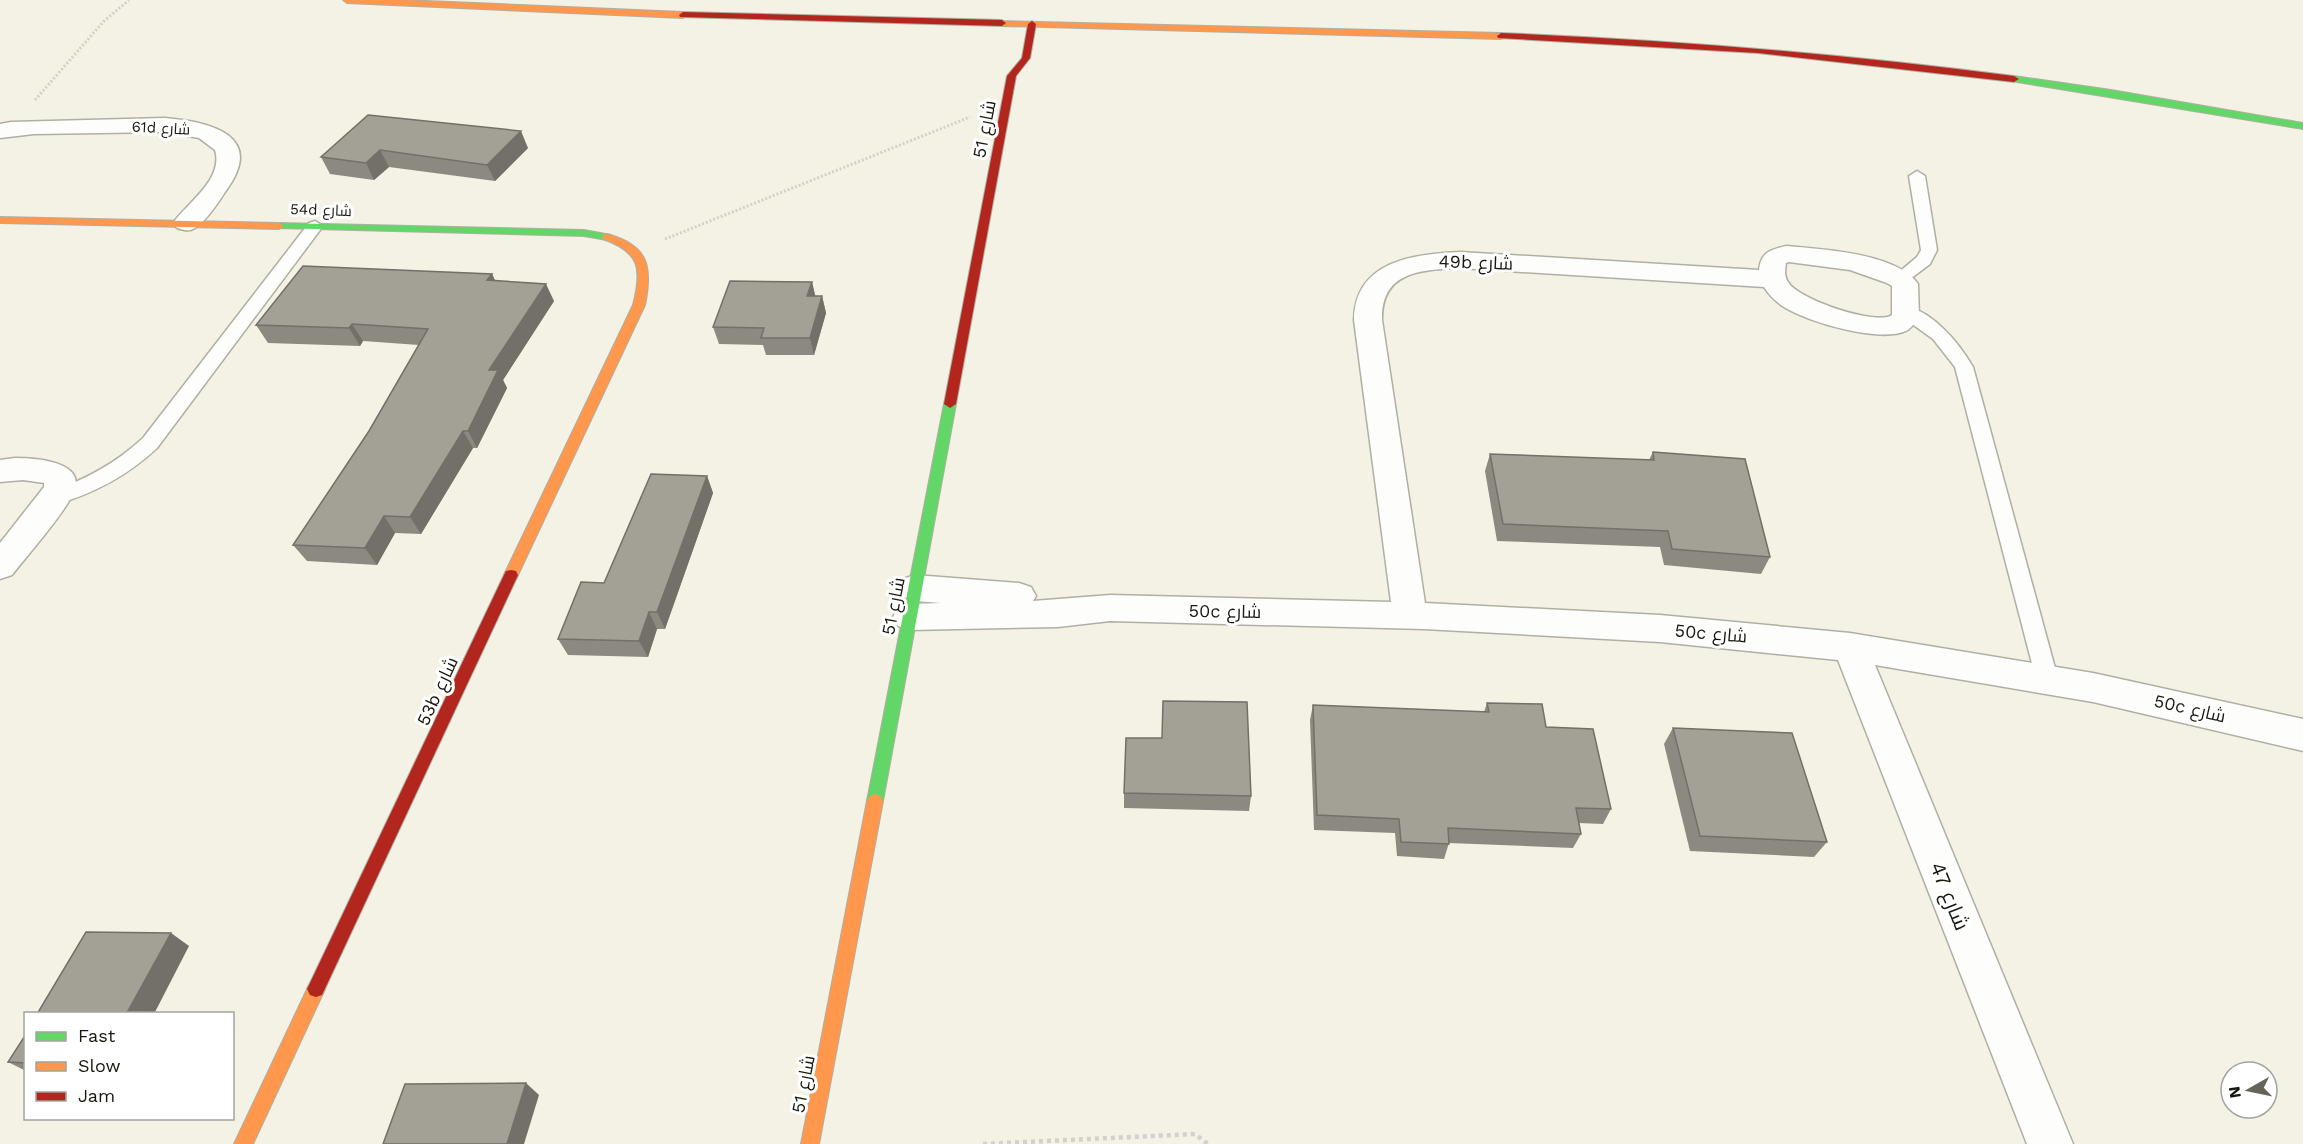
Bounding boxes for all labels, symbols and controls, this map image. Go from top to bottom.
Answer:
street label: شارع 51 [968,98,1002,160]
street label: 61d شارع [131,117,191,141]
street label: 54d شارع [290,200,352,222]
street label: 49b شارع [1438,250,1514,276]
street label: شارع 51 [877,575,911,637]
street label: 50c شارع [1188,600,1262,624]
street label: 50c شارع [1674,619,1748,649]
street label: 53b شارع [412,653,464,729]
street label: 50c شارع [2152,690,2228,728]
street label: شارع 47 [1923,858,1975,935]
legend [24,1012,234,1120]
text: Fast [78,1025,116,1046]
street label: شارع 51 [787,1053,821,1115]
text: Slow [78,1055,121,1076]
north arrow [2219,1060,2279,1120]
text: Jam [78,1085,115,1106]
text: N [2224,1085,2245,1100]

